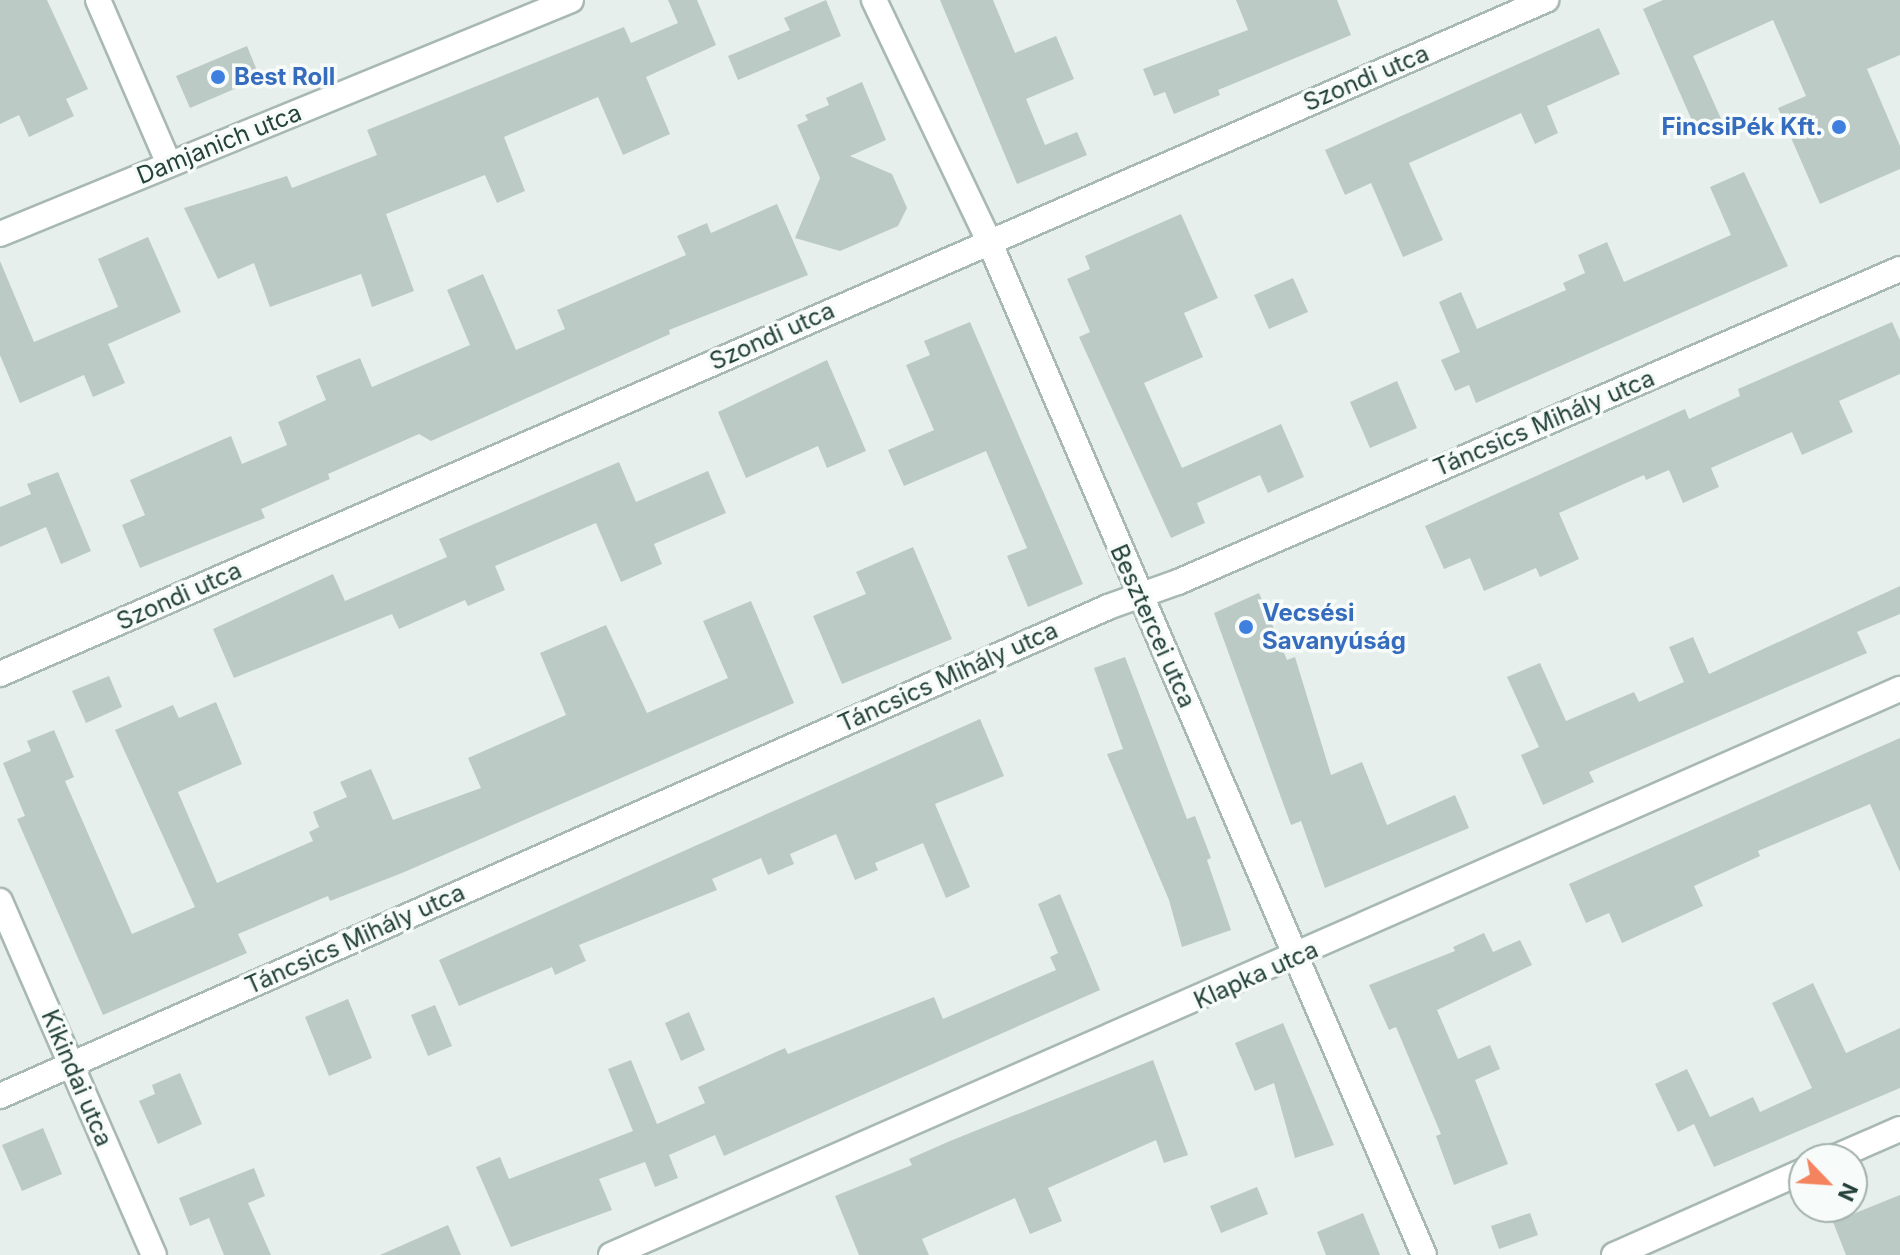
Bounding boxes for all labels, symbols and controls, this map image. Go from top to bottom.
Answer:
street label: Szondi utca [1299,39,1433,117]
place label: Best Roll [234,63,335,91]
marker: Best Roll [209,68,227,86]
street label: Damjanich utca [132,98,306,190]
place label: FincsiPék Kft. [1661,113,1823,141]
marker: FincsiPék Kft. [1830,118,1848,136]
street label: Szondi utca [705,296,839,376]
street label: Táncsics Mihály utca [1429,363,1659,483]
street label: Besztercei utca [1104,540,1202,712]
street label: Szondi utca [112,556,246,636]
place label: Vecsési Savanyúság [1262,599,1406,655]
street label: Táncsics Mihály utca [834,616,1062,738]
marker: Vecsési Savanyúság [1237,618,1255,636]
street label: Táncsics Mihály utca [241,878,469,1000]
street label: Klapka utca [1190,935,1322,1015]
street label: Kikindai utca [35,1005,119,1151]
north arrow [1788,1143,1868,1223]
text: N [1833,1179,1863,1205]

